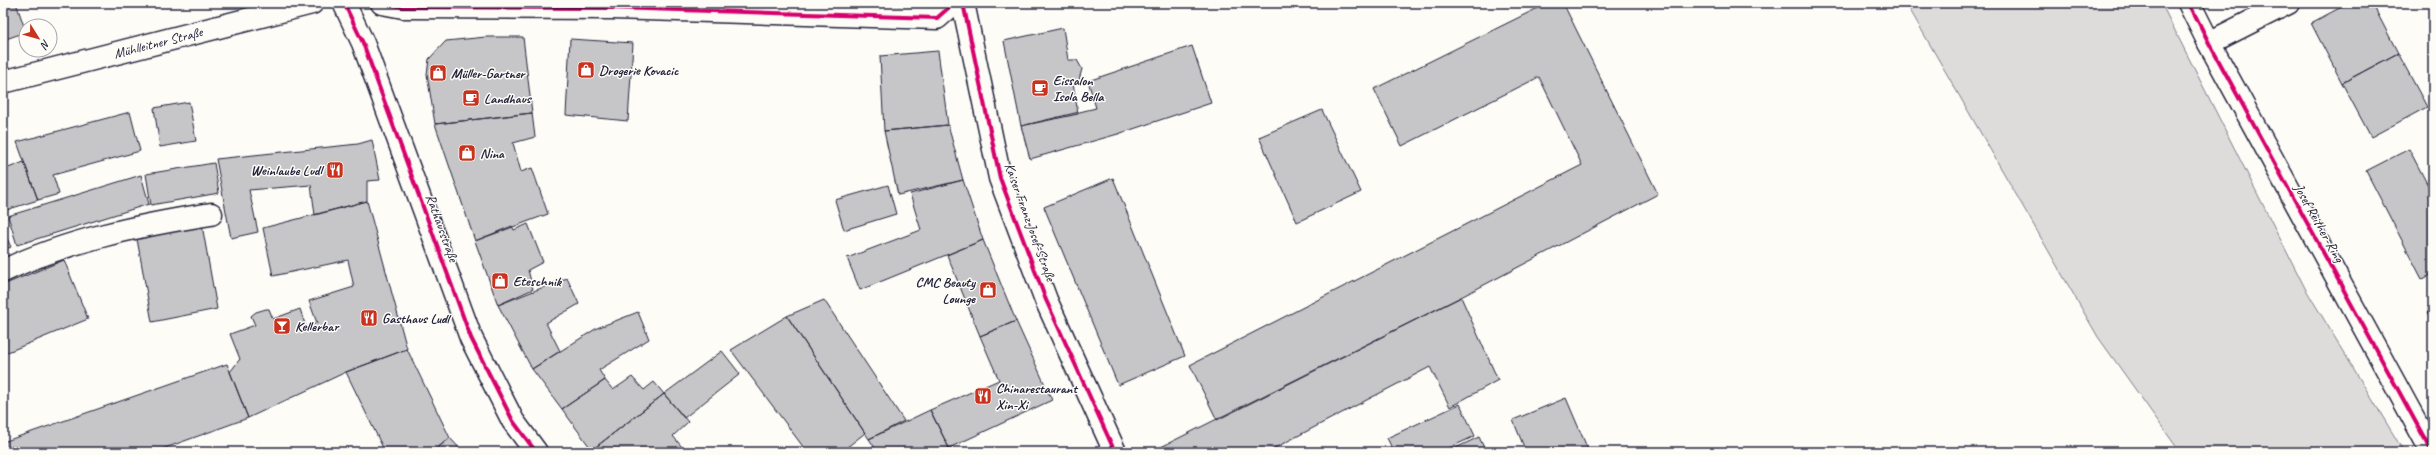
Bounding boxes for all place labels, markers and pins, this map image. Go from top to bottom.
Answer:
shop icon: Drogerie Kovacic [576,60,596,80]
place label: Drogerie Kovacic [599,62,679,79]
shop icon: Müller-Gartner [428,63,448,83]
place label: Müller-Gartner [451,65,527,82]
place label: Eissalon Isola Bella [1053,72,1105,105]
cafe icon: Eissalon Isola Bella [1030,78,1050,98]
cafe icon: Landhaus [461,88,481,108]
place label: Landhaus [484,90,533,107]
shop icon: Nina [457,143,477,163]
place label: Nina [480,145,505,162]
restaurant icon: Weinlaube Ludl [325,160,345,180]
place label: Weinlaube Ludl [251,162,324,179]
shop icon: Eteschnik [490,271,510,291]
place label: Eteschnik [513,273,563,290]
place label: CMC Beauty Lounge [916,274,976,307]
shop icon: CMC Beauty Lounge [978,280,998,300]
restaurant icon: Gasthaus Ludl [359,308,379,328]
place label: Gasthaus Ludl [382,310,452,327]
bar icon: Kellerbar [272,316,292,336]
place label: Kellerbar [295,318,340,335]
place label: Chinarestaurant Xin-Xi [996,380,1079,413]
restaurant icon: Chinarestaurant Xin-Xi [973,386,993,406]

